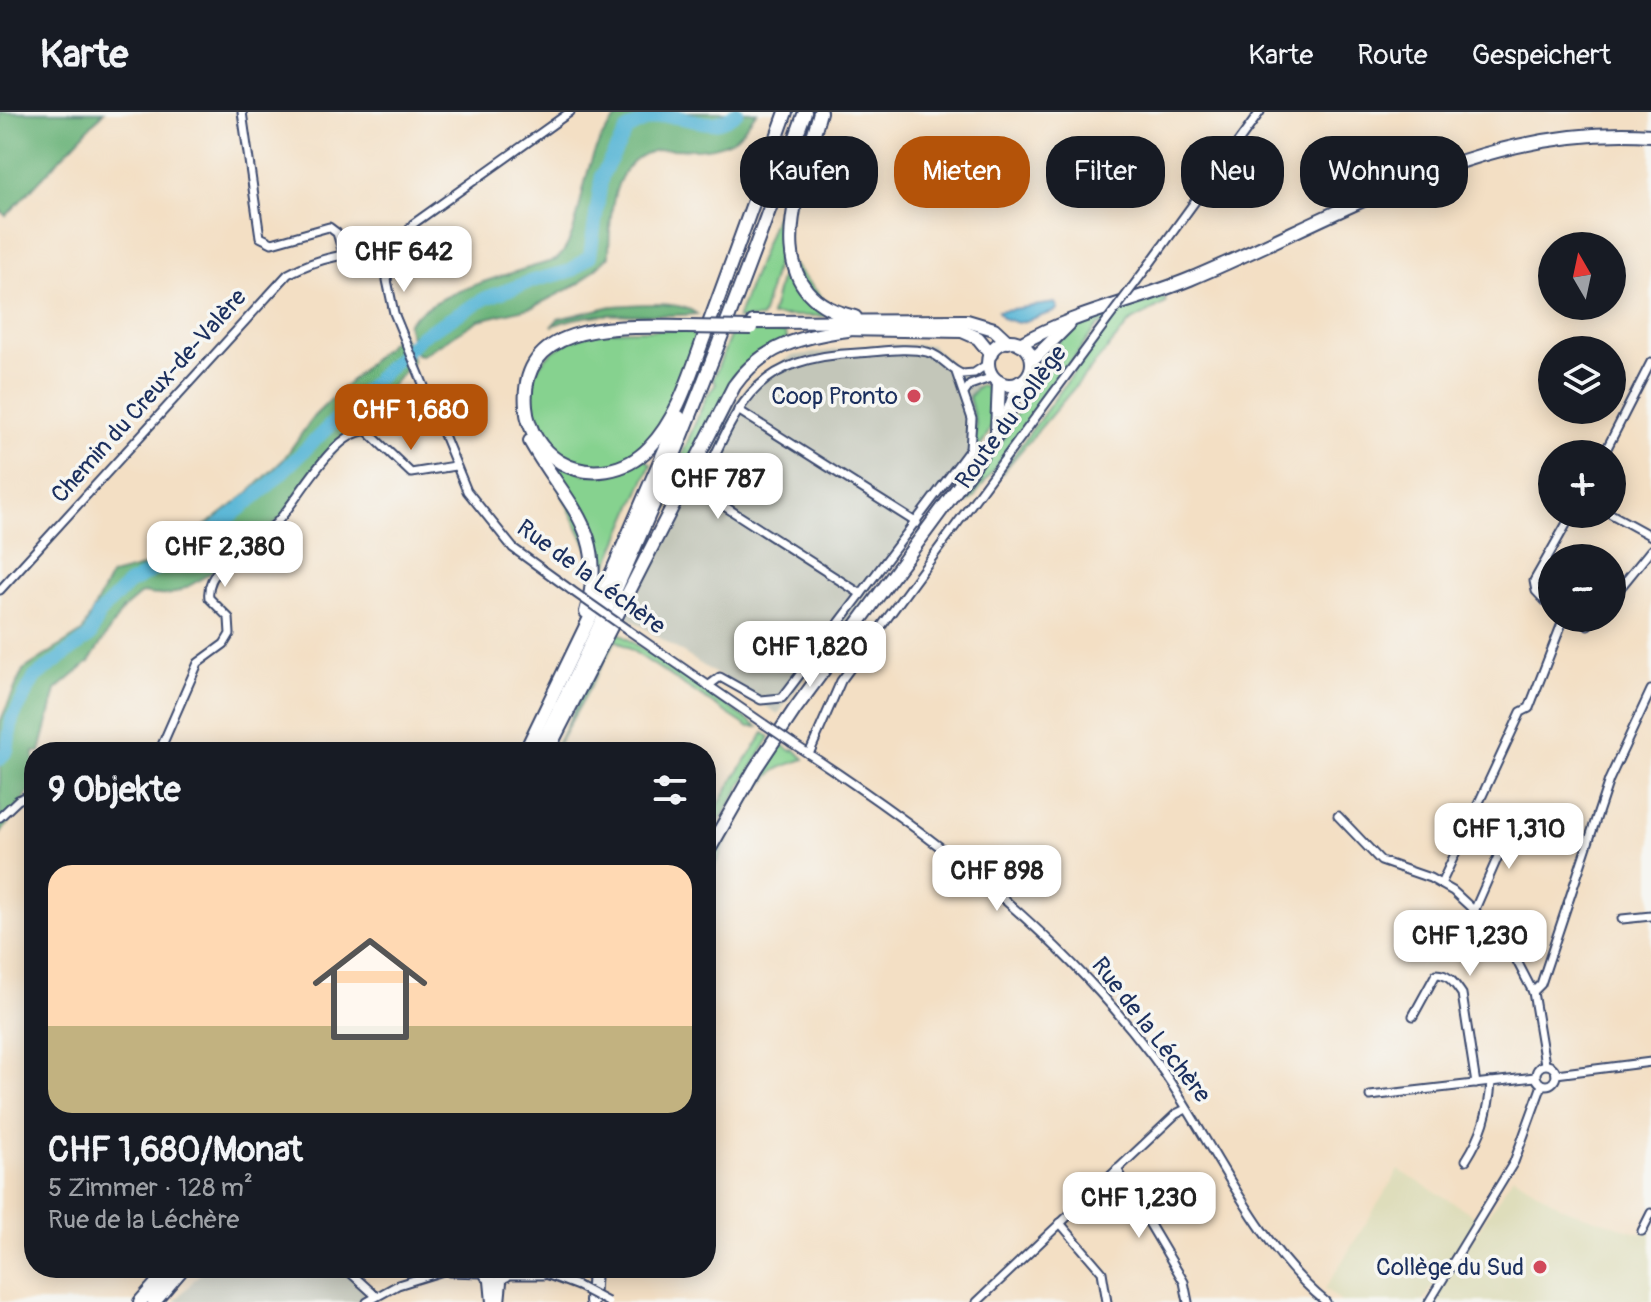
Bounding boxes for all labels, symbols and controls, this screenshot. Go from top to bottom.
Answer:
text: Karte [40,31,128,79]
text: Karte [1248,38,1313,73]
text: Route [1357,38,1428,73]
text: Gespeichert [1472,38,1611,73]
chip: Kaufen [740,136,878,208]
chip: Mieten [894,136,1030,208]
chip: Filter [1046,136,1165,208]
chip: Neu [1181,136,1284,208]
chip: Wohnung [1300,136,1468,208]
pin: CHF 642 [330,226,478,294]
north arrow [1538,232,1626,320]
map controls [1538,232,1626,632]
text: CHF 642 [355,236,453,268]
street label: Chemin du Creux-de-Valère [45,283,253,509]
button: layers [1538,336,1626,424]
street label: Route du Collège [949,339,1073,494]
place label: Coop Pronto [771,382,898,411]
pin: CHF 1,680 [319,384,503,452]
marker: Coop Pronto [905,387,923,405]
text: CHF 1,680 [353,394,469,426]
button: + [1538,440,1626,528]
pin: CHF 787 [644,453,792,521]
text: CHF 787 [671,463,765,495]
street label: Rue de la Léchère [511,513,671,641]
pin: CHF 2,380 [133,521,317,589]
text: CHF 2,380 [165,531,285,563]
button: − [1538,544,1626,632]
pin: CHF 1,820 [718,621,902,689]
text: CHF 1,820 [752,631,868,663]
icon: filters [648,768,692,812]
text: 9 Objekte [48,769,180,812]
pin: CHF 1,310 [1417,803,1601,871]
text: CHF 1,310 [1453,813,1566,845]
pin: CHF 898 [923,845,1071,913]
text: CHF 898 [950,855,1044,887]
pin: CHF 1,230 [1378,910,1562,978]
icon: home [298,917,442,1061]
text: CHF 1,230 [1412,920,1528,952]
street label: Rue de la Léchère [1085,951,1217,1109]
text: CHF 1,680/Monat [48,1129,303,1172]
text: 5 Zimmer · 128 m² [48,1172,253,1204]
pin: CHF 1,230 [1047,1172,1231,1240]
text: CHF 1,230 [1081,1182,1197,1214]
text: Rue de la Léchère [48,1204,239,1236]
place label: Collège du Sud [1376,1253,1524,1282]
marker: Collège du Sud [1531,1258,1549,1276]

